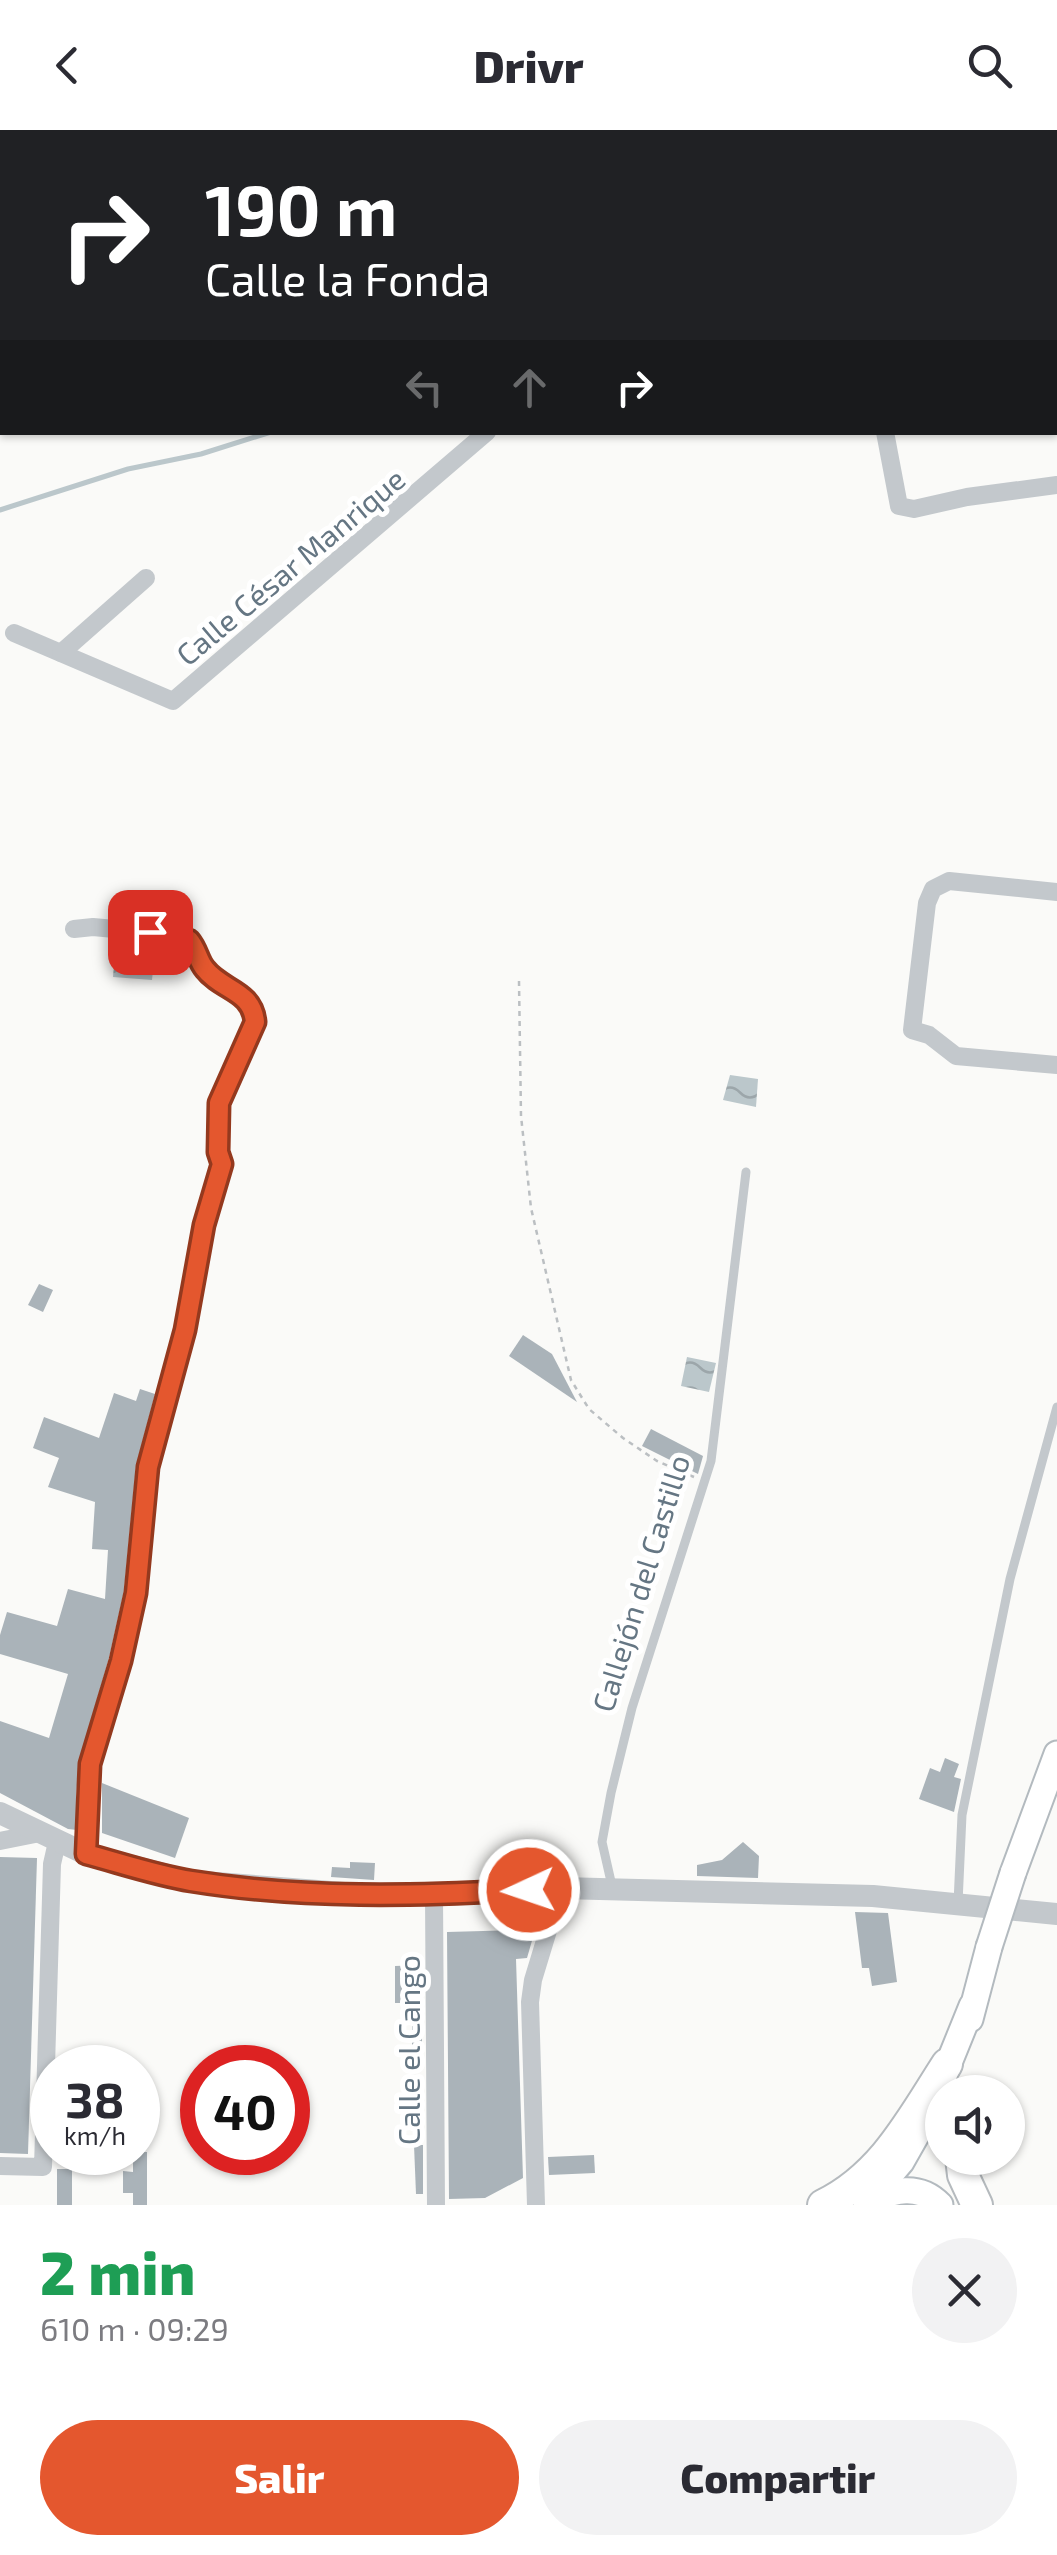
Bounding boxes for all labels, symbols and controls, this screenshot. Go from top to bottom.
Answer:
icon: back [40,38,95,93]
text: Drivr [473,38,584,92]
icon: search [962,38,1017,93]
text: 190 m [205,166,398,250]
icon: right [40,170,170,300]
text: Calle la Fonda [205,251,490,305]
icon: left [397,360,452,415]
icon: ahead [502,360,557,415]
icon: right [607,360,662,415]
street label: Calle César Manrique [168,460,412,672]
pin [108,890,193,975]
icon: arrive [123,905,178,960]
street label: Callejón del Castillo [584,1450,696,1716]
position arrow [477,1838,581,1942]
street label: Calle el Cango [390,1955,426,2145]
speed limit sign: 40 [180,2045,310,2175]
text: 38 [65,2068,125,2128]
map controls [925,2075,1025,2175]
button: sound [925,2075,1025,2175]
text: km/h [64,2120,126,2150]
text: 2 min [40,2235,195,2307]
button: close [912,2238,1017,2343]
text: 610 m · 09:29 [40,2309,229,2347]
button: Salir [40,2420,519,2535]
button: Compartir [539,2420,1017,2535]

